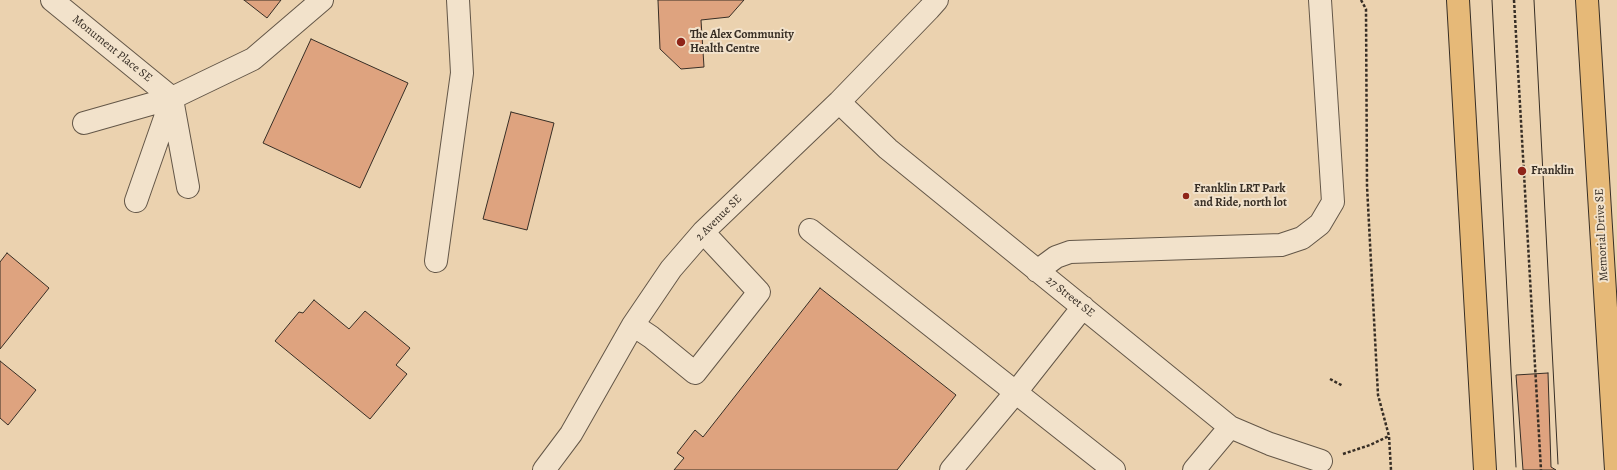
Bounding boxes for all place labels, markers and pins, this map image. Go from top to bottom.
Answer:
place label: The Alex Community Health Centre [690,28,794,56]
marker: The Alex Community Health Centre [675,36,687,48]
place label: Franklin [1531,164,1574,178]
marker: Franklin [1516,165,1528,177]
place label: Franklin LRT Park and Ride, north lot [1194,182,1287,210]
marker: Franklin LRT Park and Ride, north lot [1181,191,1191,201]

